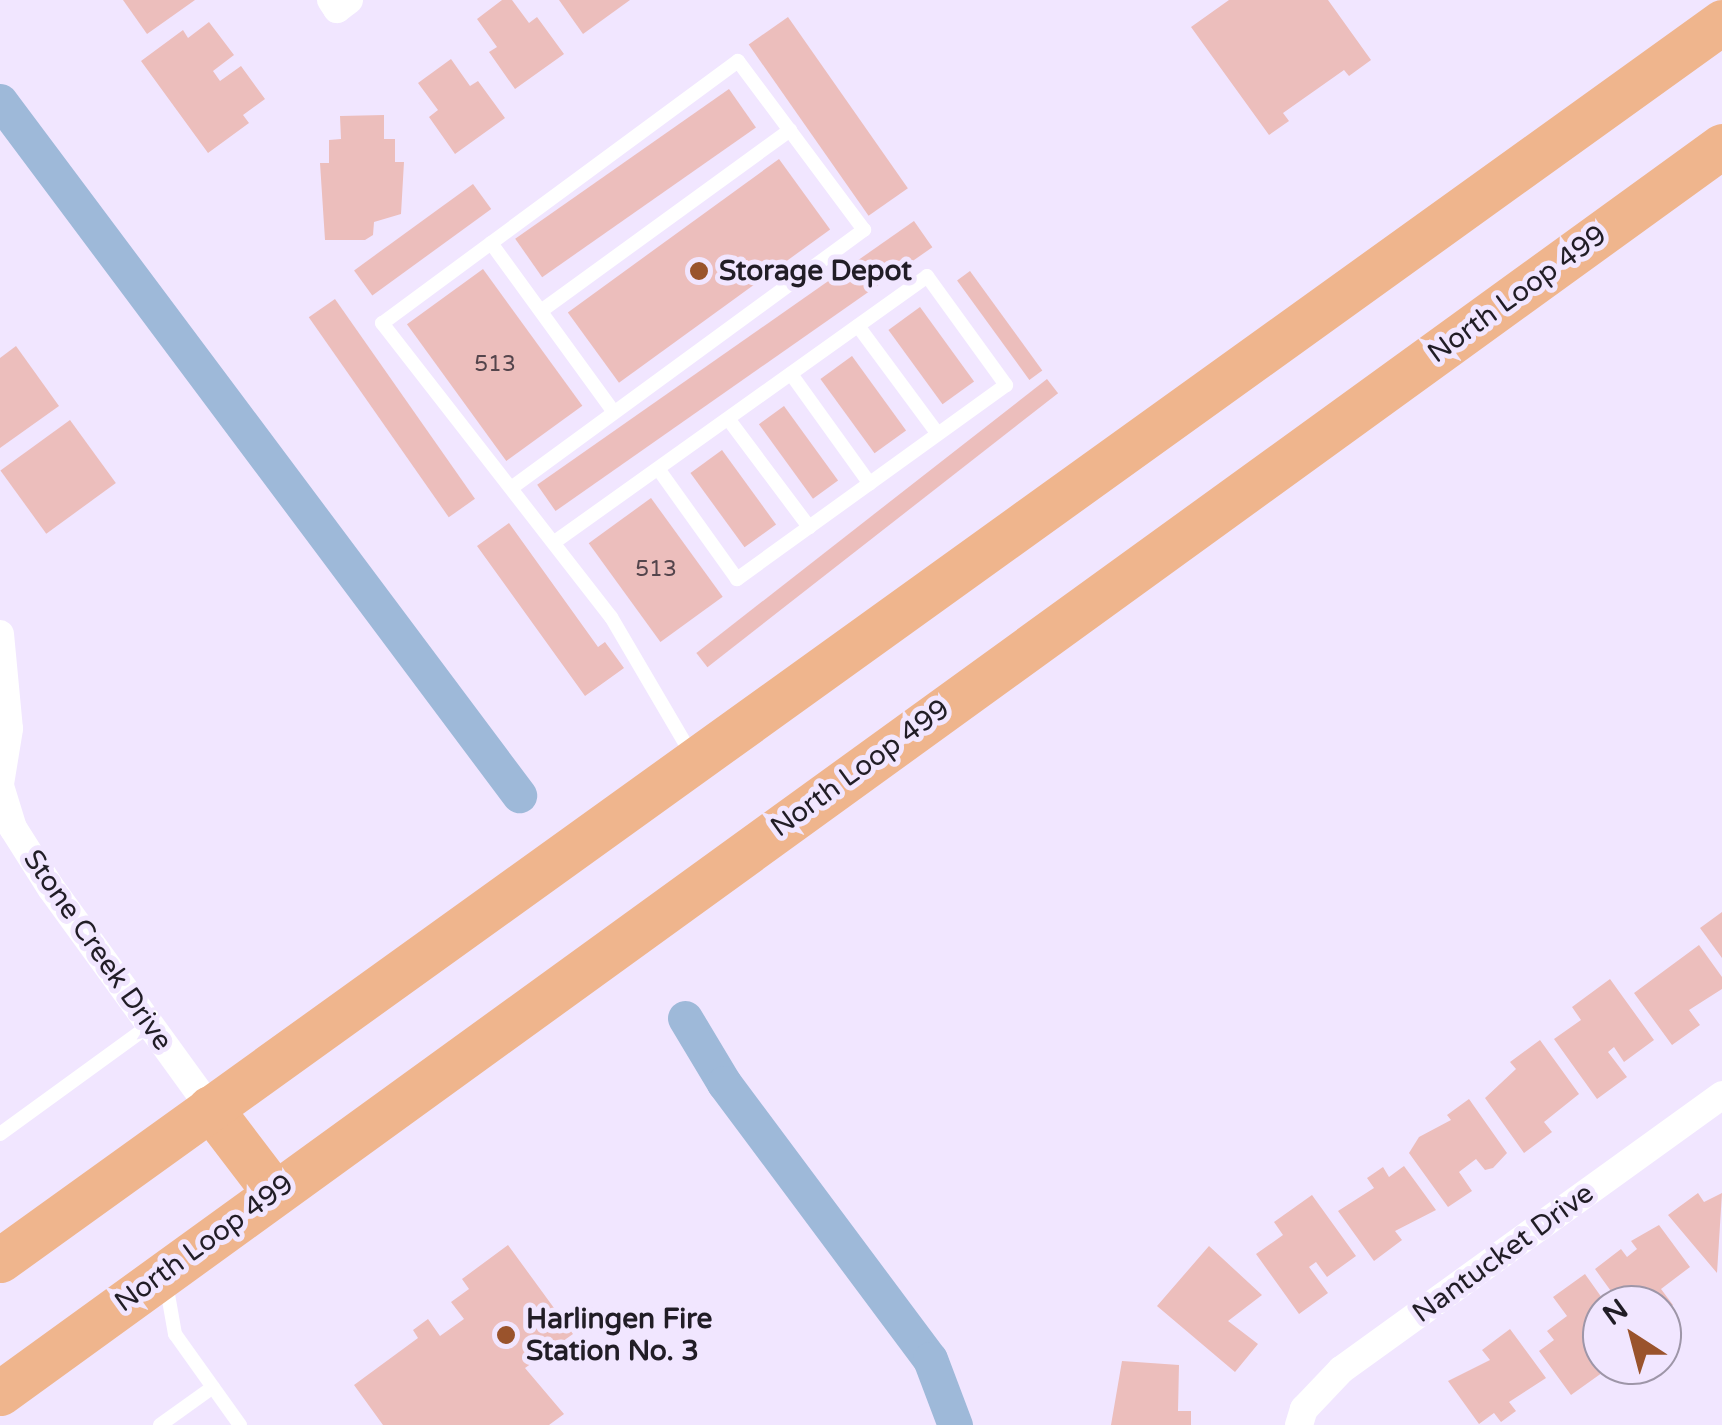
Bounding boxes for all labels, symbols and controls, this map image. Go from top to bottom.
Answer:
street label: North Loop 499 [1421,218,1613,370]
place label: Storage Depot [719,254,912,288]
marker: Storage Depot [688,260,710,282]
house number: 513 [474,352,516,378]
house number: 513 [635,557,677,583]
street label: North Loop 499 [764,692,956,844]
street label: Stone Creek Drive [16,843,180,1057]
street label: North Loop 499 [108,1167,300,1319]
street label: Nantucket Drive [1406,1176,1600,1330]
north arrow [1582,1285,1682,1385]
text: N [1596,1292,1635,1333]
place label: Harlingen Fire Station No. 3 [526,1302,712,1368]
marker: Harlingen Fire Station No. 3 [495,1324,517,1346]

